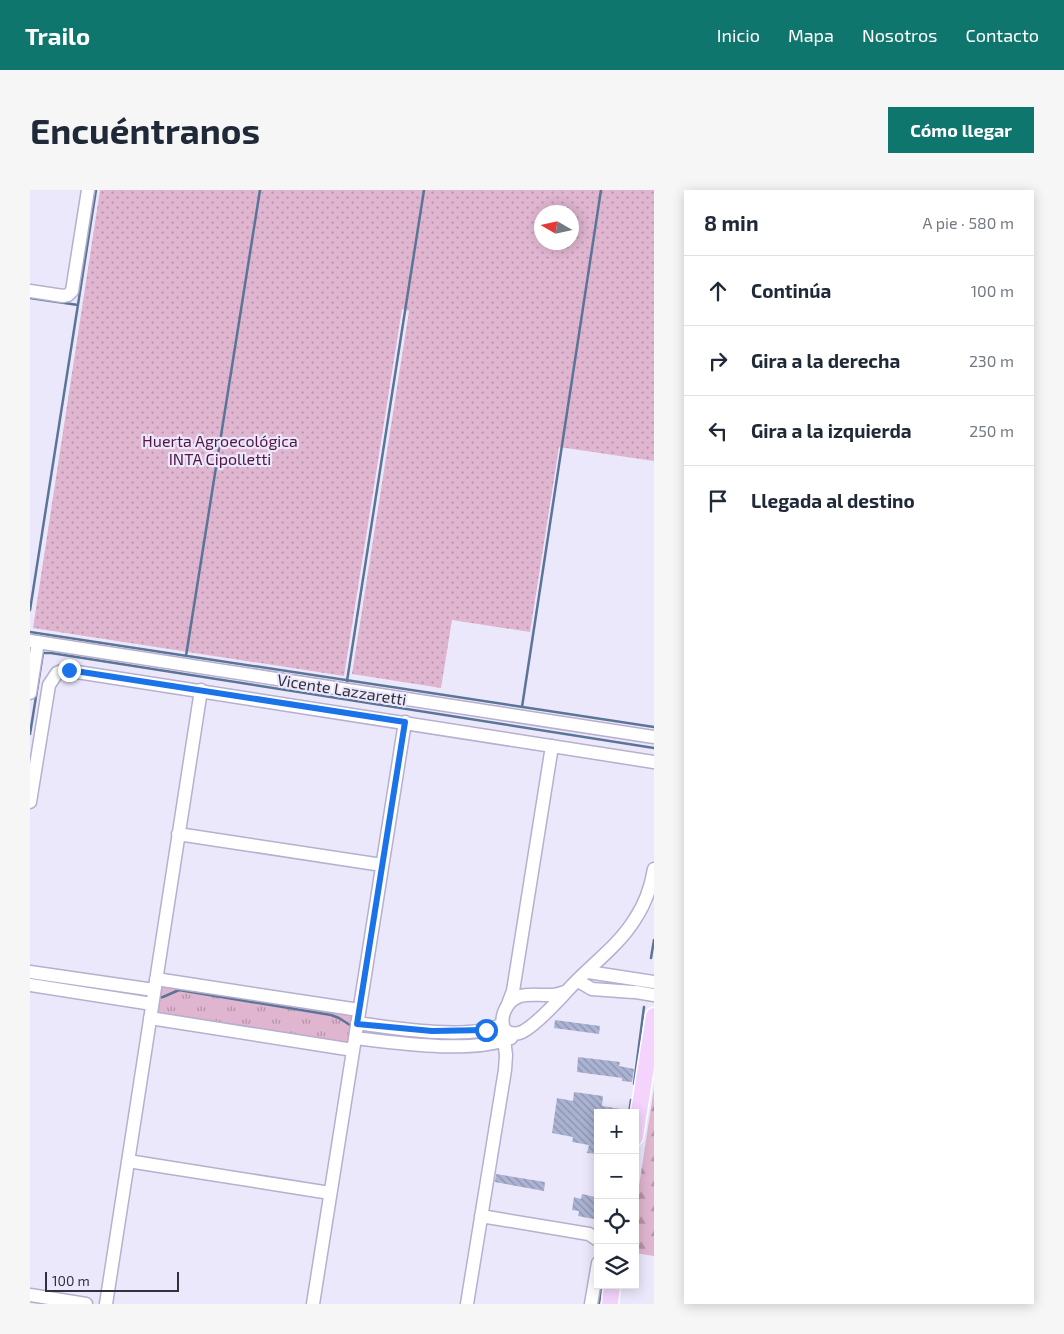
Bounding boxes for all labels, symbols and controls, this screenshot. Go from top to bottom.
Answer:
text: Trailo [25,21,90,50]
text: Inicio [717,24,760,46]
text: Mapa [788,24,834,46]
text: Nosotros [862,24,937,46]
text: Contacto [965,24,1039,46]
button: Cómo llegar [888,107,1034,153]
text: Encuéntranos [30,109,260,151]
north arrow [534,205,579,250]
text: 8 min [704,210,759,235]
text: A pie · 580 m [923,213,1014,232]
icon: ahead [704,277,732,305]
text: Continúa [751,279,831,302]
text: 100 m [971,281,1014,300]
icon: right [704,347,732,375]
text: Gira a la derecha [751,349,900,372]
text: 230 m [969,351,1014,370]
icon: left [704,417,732,445]
text: Gira a la izquierda [751,419,912,442]
text: 250 m [969,421,1014,440]
park label: Huerta Agroecológica INTA Cipolletti [142,431,298,468]
icon: arrive [704,487,732,515]
text: Llegada al destino [751,489,915,512]
route end [58,659,81,682]
street label: Vicente Lazzaretti [276,669,408,709]
route start [475,1019,498,1042]
map controls [594,1109,639,1289]
button: + [594,1109,639,1154]
button: − [594,1154,639,1199]
button: locate [594,1199,639,1244]
button: layers [594,1244,639,1289]
scale bar [45,1269,179,1292]
text: 100 m [52,1272,90,1289]

